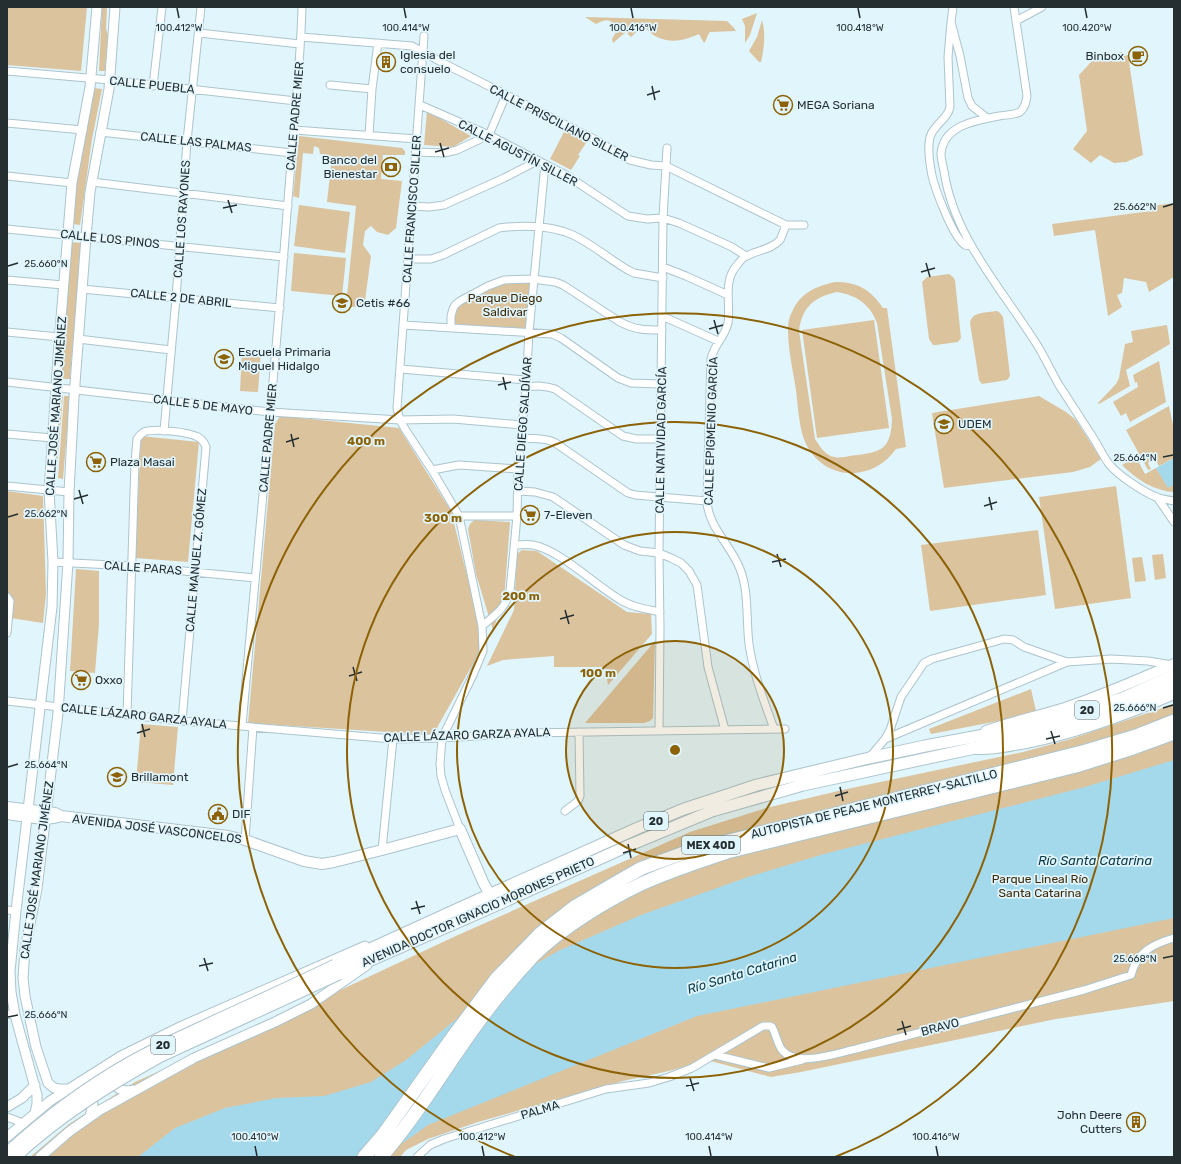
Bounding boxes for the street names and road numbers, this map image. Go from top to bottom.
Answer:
street label: CALLE PADRE MIER [283,61,307,171]
street label: CALLE PUEBLA [109,74,195,96]
street label: CALLE PRISCILIANO SILLER [487,82,631,164]
street label: CALLE AGUSTÍN SILLER [456,117,580,189]
street label: CALLE LAS PALMAS [140,129,252,155]
street label: CALLE FRANCISCO SILLER [400,135,424,283]
street label: CALLE LOS RAYONES [171,159,193,279]
street label: CALLE LOS PINOS [60,227,160,251]
street label: CALLE 2 DE ABRIL [130,286,233,310]
street label: CALLE JOSÉ MARIANO JIMÉNEZ [43,316,69,496]
street label: CALLE DIEGO SALDÍVAR [511,356,535,492]
street label: CALLE EPIGMENIO GARCÍA [701,356,721,506]
street label: CALLE NATIVIDAD GARCÍA [653,366,669,514]
street label: CALLE PADRE MIER [256,383,280,493]
street label: CALLE 5 DE MAYO [152,392,254,418]
street label: CALLE MANUEL Z. GÓMEZ [183,488,209,632]
street label: CALLE PARAS [104,558,182,578]
street label: CALLE LÁZARO GARZA AYALA [60,700,228,732]
road number: 20 [1075,701,1099,719]
street label: CALLE LÁZARO GARZA AYALA [383,725,551,745]
street label: AUTOPISTA DE PEAJE MONTERREY-SALTILLO [749,767,999,841]
street label: CALLE JOSÉ MARIANO JIMÉNEZ [18,780,56,960]
street label: AVENIDA JOSÉ VASCONCELOS [71,812,243,846]
road number: 20 [644,812,668,830]
road number: MEX 40D [682,836,740,854]
street label: AVENIDA DOCTOR IGNACIO MORONES PRIETO [359,854,597,970]
street label: BRAVO [919,1015,961,1039]
road number: 20 [151,1036,175,1054]
street label: PALMA [519,1098,561,1122]

